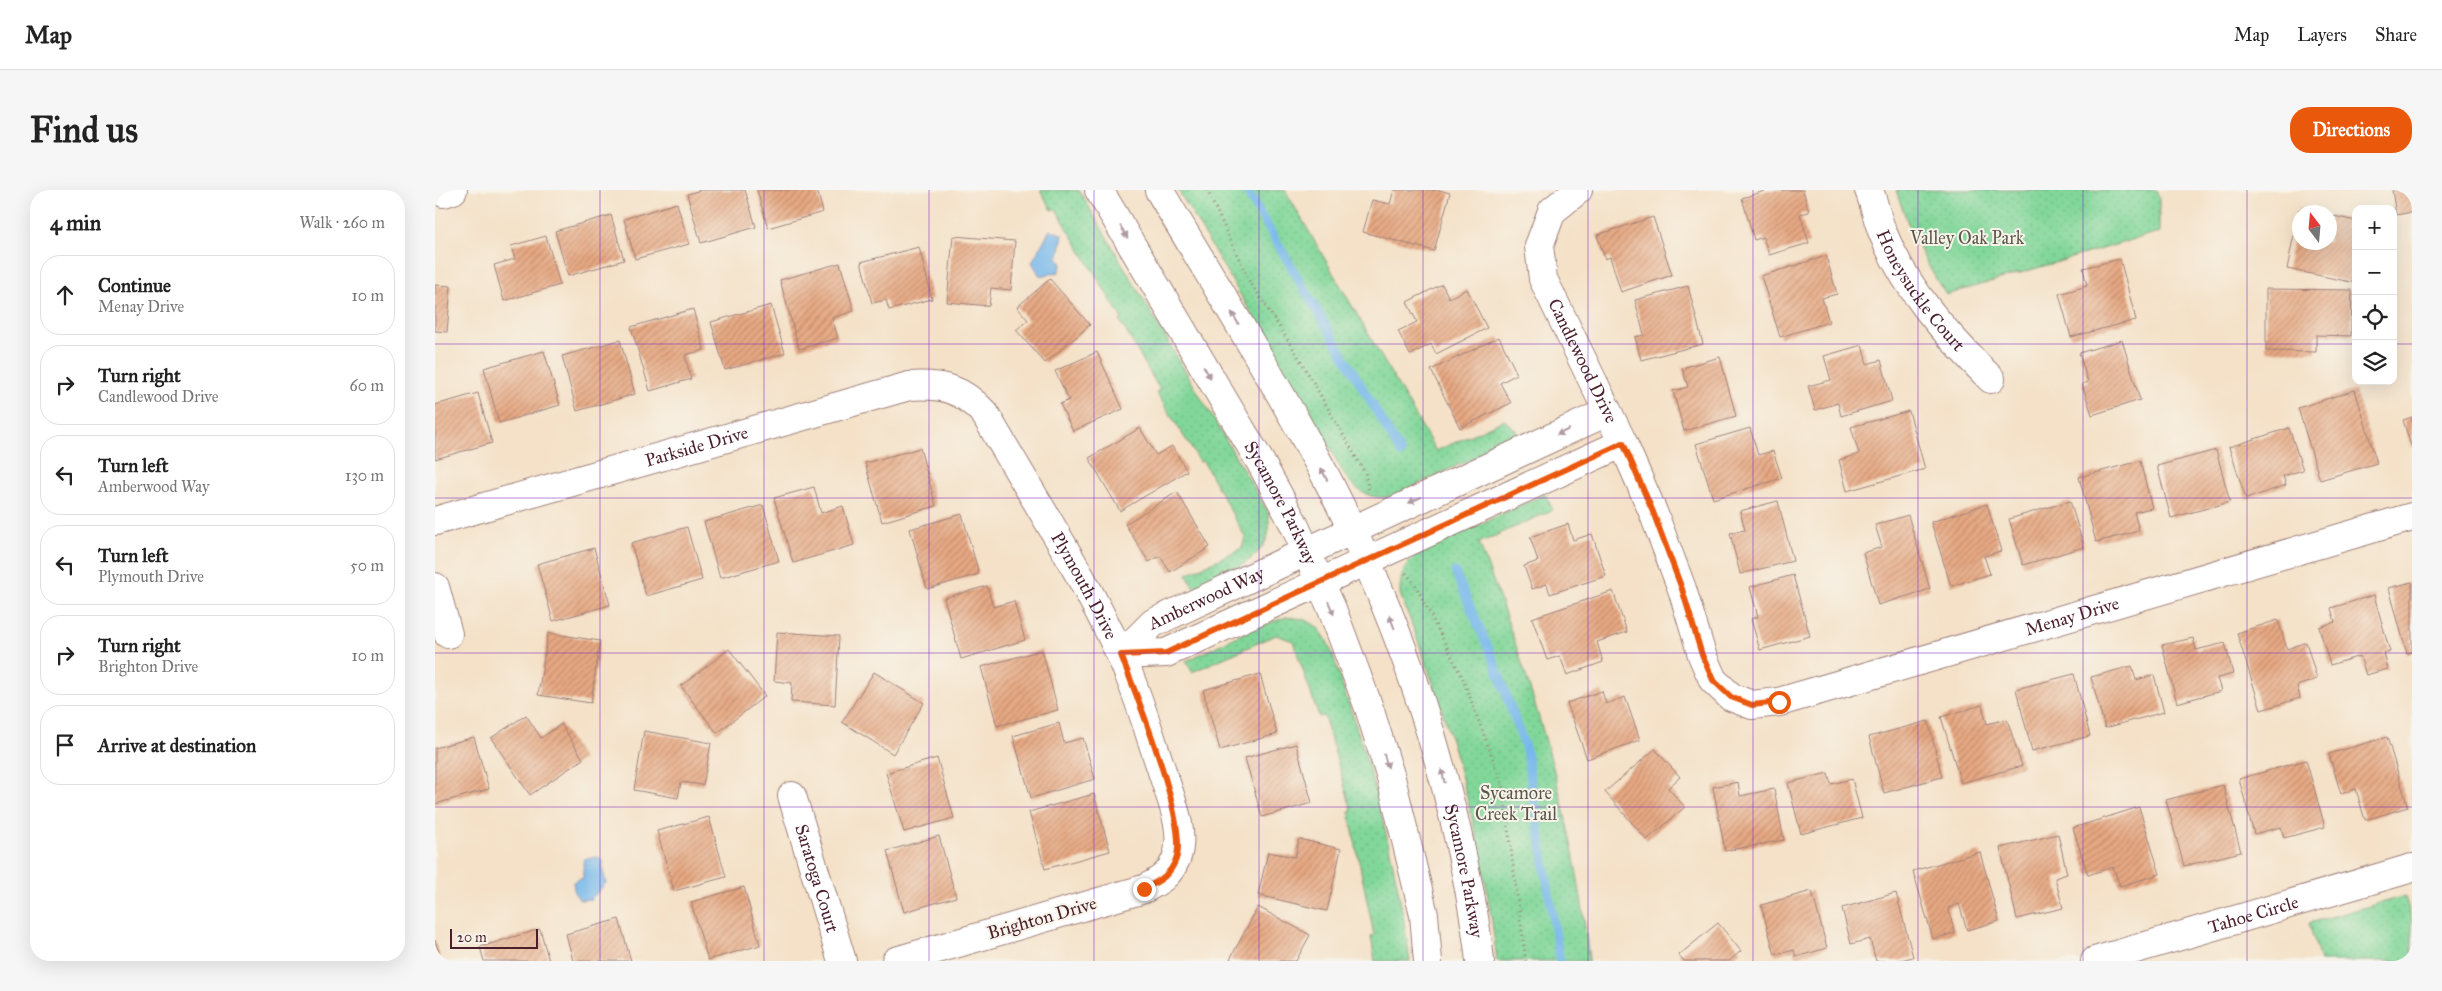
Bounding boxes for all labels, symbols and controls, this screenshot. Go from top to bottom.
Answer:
text: Map [25,20,72,50]
text: Map [2234,24,2269,46]
text: Layers [2297,24,2347,46]
text: Share [2375,24,2417,46]
button: Directions [2290,107,2412,153]
text: Find us [30,109,138,152]
north arrow [2292,205,2337,250]
map controls [2352,205,2397,385]
button: + [2352,205,2397,250]
text: 4 min [50,210,101,236]
text: Walk · 260 m [299,213,385,232]
one-way arrow [1119,225,1128,238]
street label: Honeysuckle Court [1872,226,1970,356]
park label: Valley Oak Park [1909,227,2025,249]
button: − [2352,250,2397,295]
text: Continue [98,274,171,297]
icon: ahead [51,281,79,309]
text: 10 m [352,286,384,305]
street label: Candlewood Drive [1543,295,1623,427]
button: locate [2352,295,2397,340]
text: Menay Drive [98,297,184,316]
one-way arrow [1230,312,1239,325]
button: layers [2352,340,2397,385]
text: Turn right [98,364,181,387]
one-way arrow [1202,365,1211,378]
icon: right [51,371,79,399]
text: 60 m [350,376,384,395]
text: Candlewood Drive [98,387,219,406]
street label: Parkside Drive [643,421,751,472]
one-way arrow [1556,428,1570,436]
street label: Sycamore Parkway [1240,437,1322,568]
text: Turn left [98,454,168,477]
icon: left [51,461,79,489]
text: 130 m [345,466,384,485]
one-way arrow [1320,467,1328,482]
text: Amberwood Way [98,477,209,496]
one-way arrow [1408,496,1422,504]
street label: Plymouth Drive [1046,528,1122,643]
text: Turn left [98,544,168,567]
icon: left [51,551,79,579]
text: 50 m [350,556,384,575]
street label: Amberwood Way [1144,562,1268,635]
text: Plymouth Drive [98,567,204,586]
street label: Menay Drive [2022,592,2122,641]
one-way arrow [1328,601,1336,615]
one-way arrow [1388,614,1396,629]
text: Turn right [98,634,181,657]
icon: right [51,641,79,669]
text: 10 m [352,646,384,665]
text: Brighton Drive [98,657,198,676]
route start [1768,691,1791,714]
icon: arrive [51,731,79,759]
text: Arrive at destination [98,734,256,757]
one-way arrow [1382,754,1390,769]
one-way arrow [1439,768,1447,783]
park label: Sycamore Creek Trail [1475,782,1557,825]
street label: Sycamore Parkway [1440,802,1488,940]
street label: Saratoga Court [790,821,844,936]
route end [1133,878,1156,901]
street label: Tahoe Circle [2205,891,2301,938]
street label: Brighton Drive [985,892,1099,945]
scale bar [450,926,537,949]
text: 20 m [457,929,487,946]

